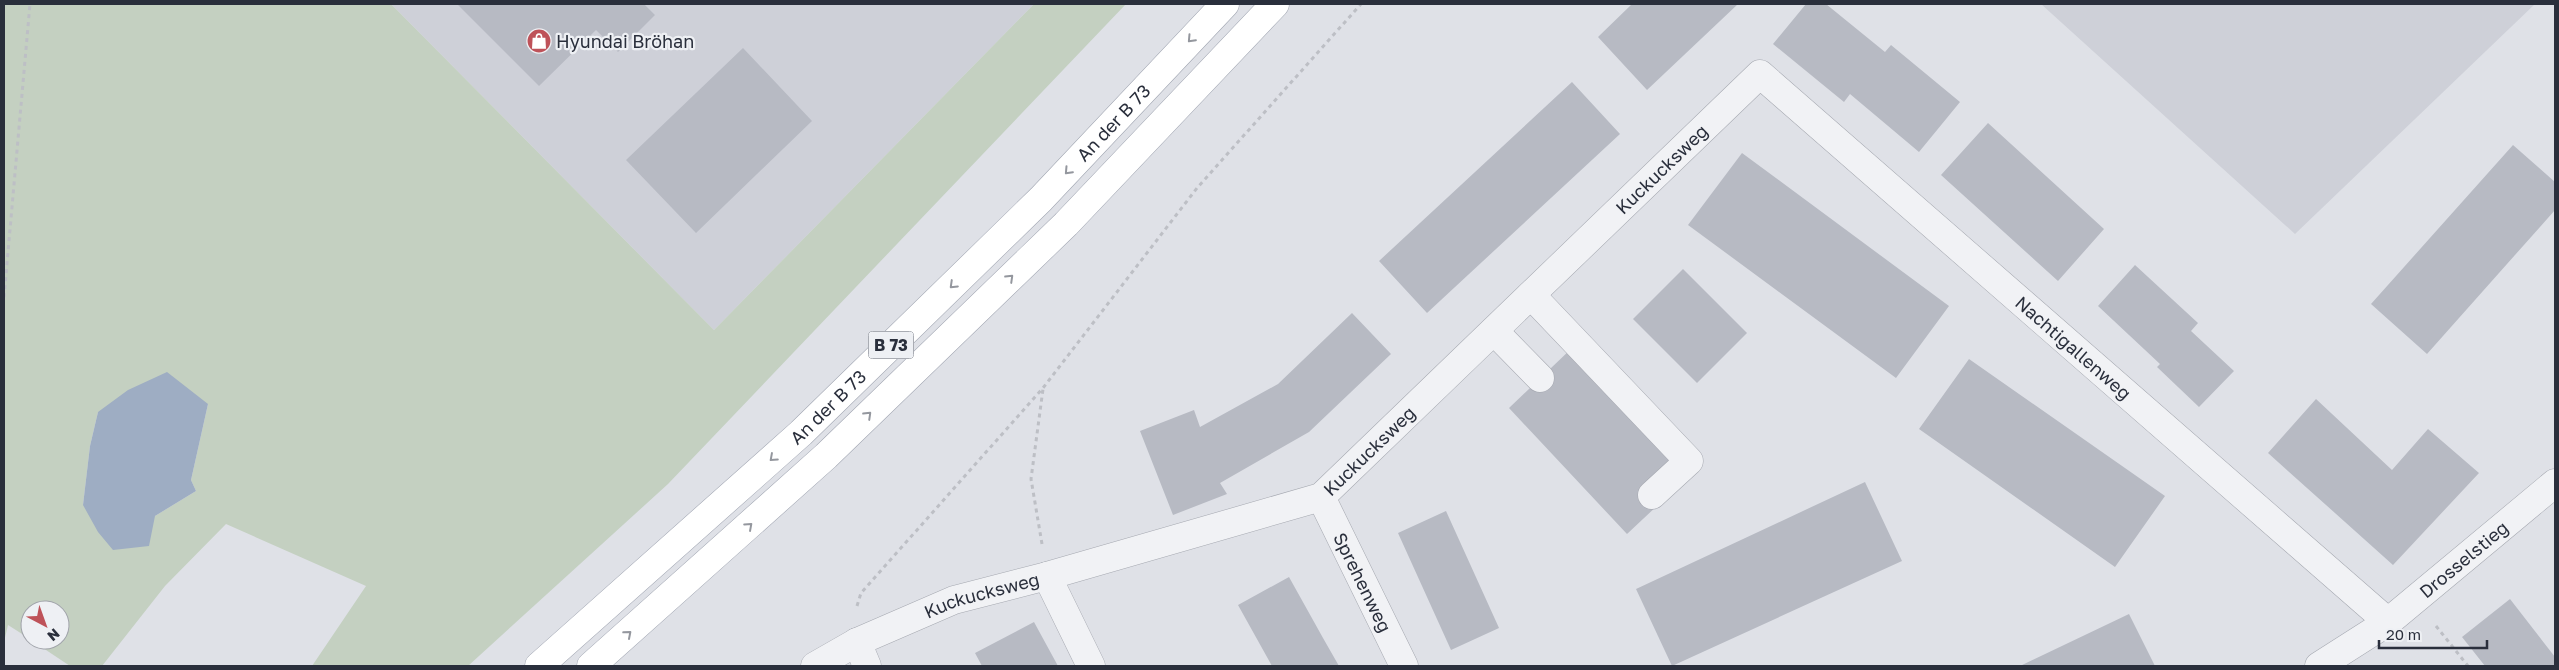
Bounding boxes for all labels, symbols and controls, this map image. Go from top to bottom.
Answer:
shop icon: Hyundai Bröhan [526,28,552,54]
place label: Hyundai Bröhan [556,30,694,52]
one-way arrow [1188,34,1197,43]
street label: An der B 73 [1072,80,1155,165]
street label: Kuckucksweg [1611,120,1712,218]
one-way arrow [1065,165,1074,174]
one-way arrow [1004,275,1013,284]
one-way arrow [950,279,959,288]
street label: Nachtigallenweg [2011,291,2136,404]
road number: B 73 [868,332,914,358]
street label: An der B 73 [785,365,870,449]
street label: Kuckucksweg [1318,401,1420,500]
one-way arrow [862,412,871,421]
one-way arrow [769,452,778,461]
street label: Drosselstieg [2415,516,2512,602]
one-way arrow [743,523,752,532]
street label: Sprehenweg [1329,529,1397,636]
street label: Kuckucksweg [921,567,1042,623]
north arrow [20,600,70,650]
scale bar [2379,618,2486,650]
text: N [44,625,63,645]
text: 20 m [2386,625,2421,643]
one-way arrow [622,631,631,640]

